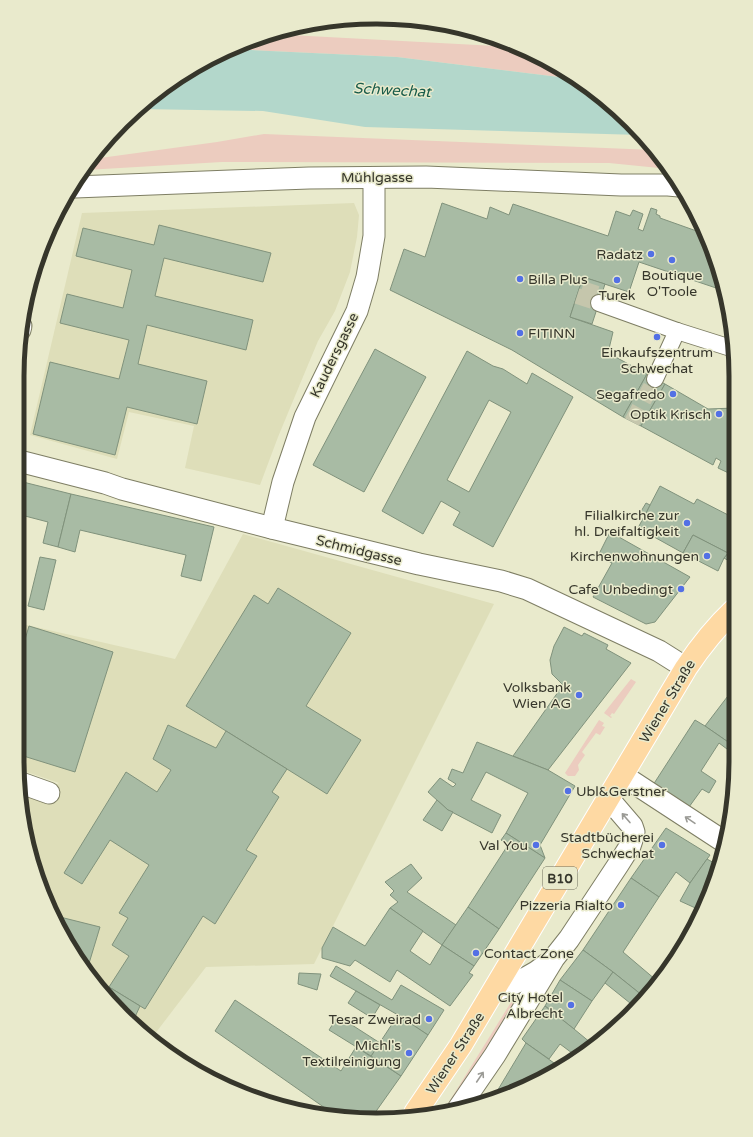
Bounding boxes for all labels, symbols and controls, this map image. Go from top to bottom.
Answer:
water label: Schwechat [353,79,433,101]
street label: Mühlgasse [341,169,413,186]
place label: Radatz [596,246,643,263]
marker: Radatz [646,249,656,259]
marker: Boutique O'Toole [667,255,677,265]
place label: Boutique O'Toole [642,267,702,300]
place label: Billa Plus [528,271,588,288]
marker: Billa Plus [515,274,525,284]
marker: Turek [612,275,622,285]
place label: Turek [599,287,636,304]
street label: Kaudersgasse [307,310,362,401]
place label: FITINN [528,325,576,342]
marker: FITINN [515,328,525,338]
marker: Einkaufszentrum Schwechat [652,332,662,342]
place label: Einkaufszentrum Schwechat [601,344,713,377]
place label: Segafredo [596,386,665,403]
marker: Segafredo [668,389,678,399]
place label: Optik Krisch [630,406,711,423]
marker: Optik Krisch [714,409,724,419]
place label: Filialkirche zur hl. Dreifaltigkeit [574,507,680,540]
marker: Filialkirche zur hl. Dreifaltigkeit [682,518,692,528]
street label: Schmidgasse [314,532,404,569]
place label: Kirchenwohnungen [570,548,699,565]
marker: Kirchenwohnungen [702,551,712,561]
place label: Cafe Unbedingt [568,581,674,598]
marker: Cafe Unbedingt [676,584,686,594]
street label: Wiener Straße [636,656,699,746]
place label: Volksbank Wien AG [503,679,571,712]
marker: Volksbank Wien AG [574,690,584,700]
place label: Ubl&Gerstner [576,783,667,800]
marker: Ubl&Gerstner [563,786,573,796]
one-way arrow [621,813,631,823]
one-way arrow [685,816,696,824]
place label: Stadtbücherei Schwechat [560,829,655,862]
place label: Val You [479,837,528,854]
marker: Val You [531,840,541,850]
marker: Stadtbücherei Schwechat [657,840,667,850]
road number: B10 [543,867,577,889]
place label: Pizzeria Rialto [519,897,613,914]
marker: Pizzeria Rialto [616,900,626,910]
place label: Contact Zone [484,945,574,962]
marker: Contact Zone [471,948,481,958]
place label: City Hotel Albrecht [498,989,564,1022]
marker: City Hotel Albrecht [566,1000,576,1010]
street label: Wiener Straße [423,1009,488,1097]
place label: Tesar Zweirad [328,1011,421,1028]
marker: Tesar Zweirad [424,1014,434,1024]
place label: Michl's Textilreinigung [302,1037,401,1070]
marker: Michl's Textilreinigung [404,1048,414,1058]
one-way arrow [476,1071,484,1082]

